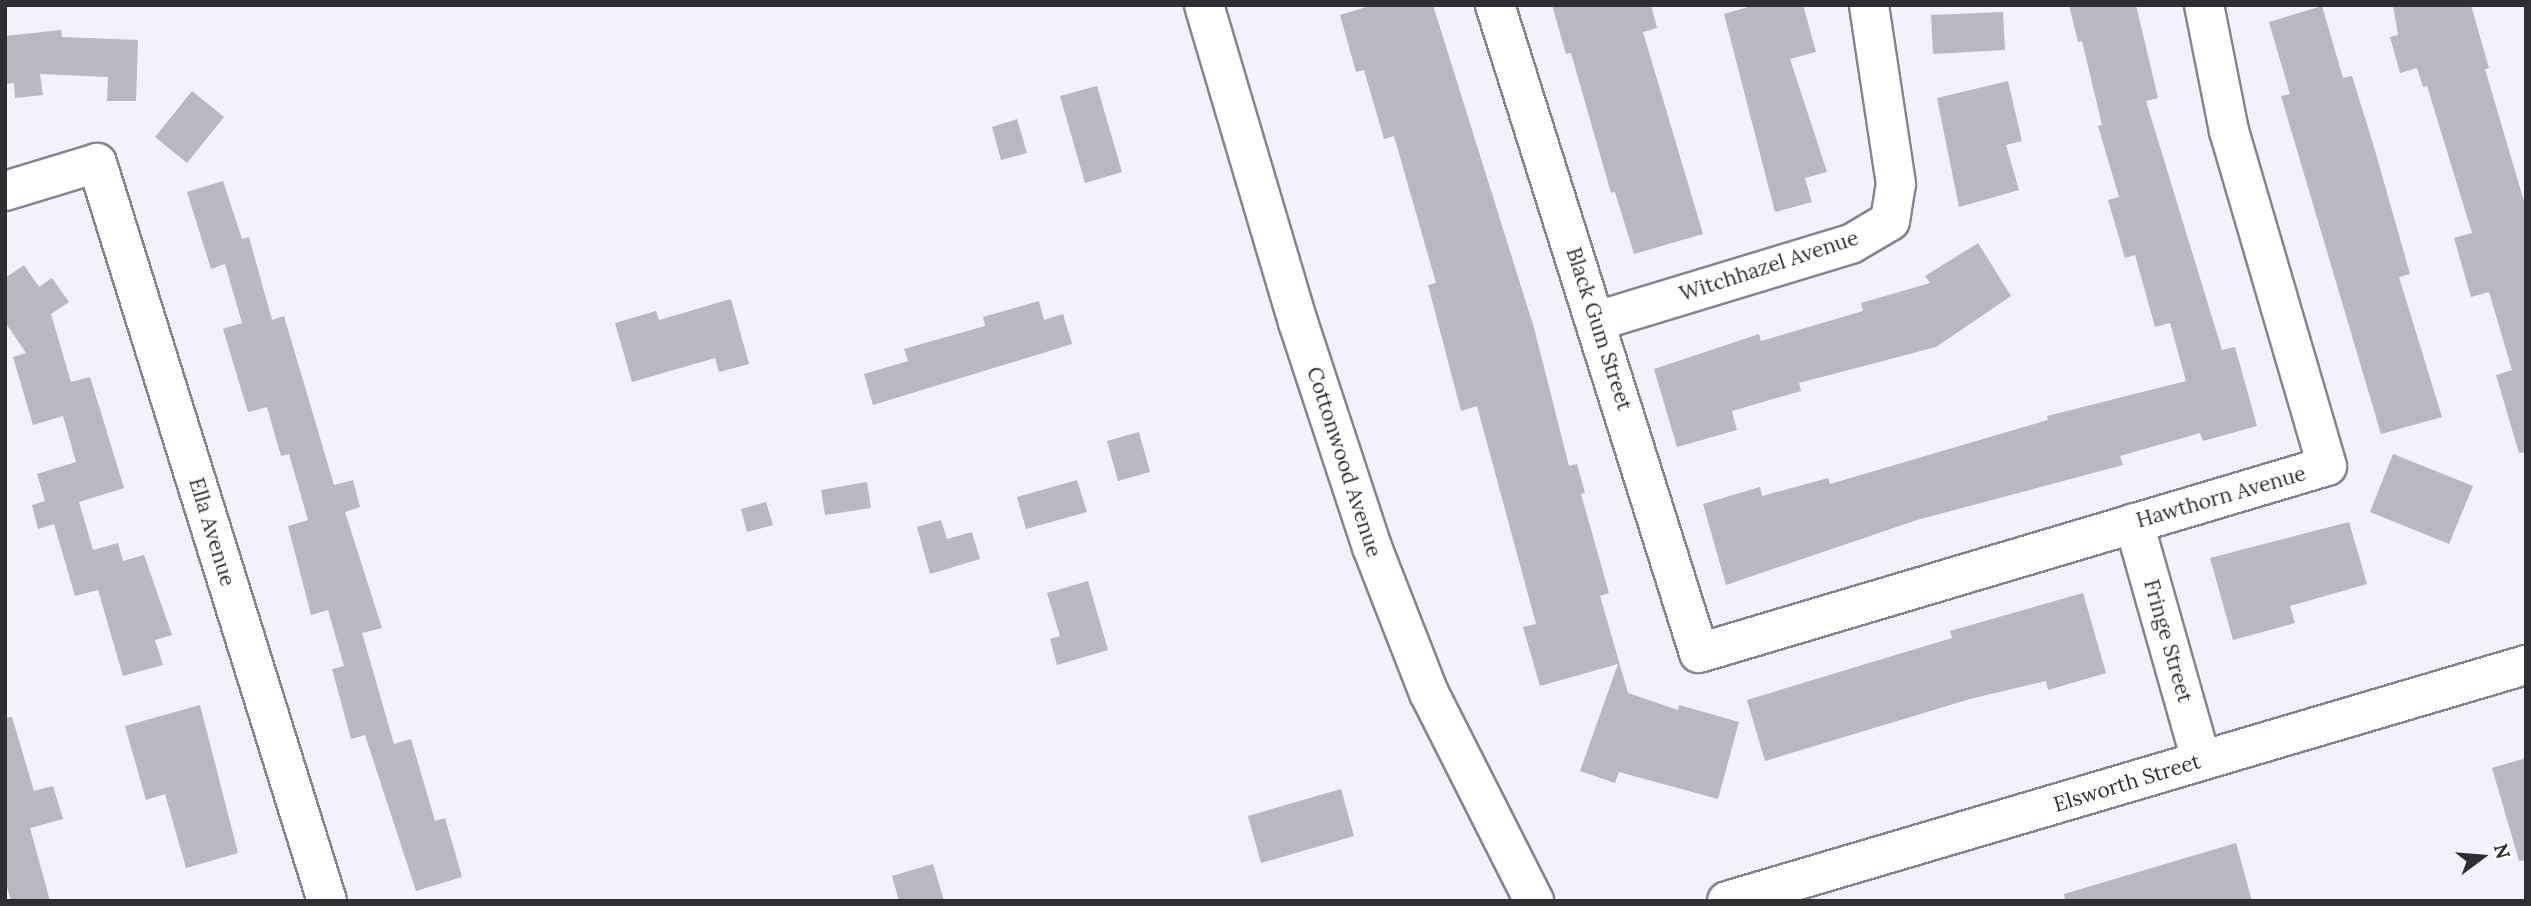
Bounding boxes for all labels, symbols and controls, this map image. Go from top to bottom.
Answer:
street label: Witchhazel Avenue [1676,225,1862,307]
street label: Black Gum Street [1561,244,1637,414]
street label: Cottonwood Avenue [1301,364,1387,560]
street label: Hawthorn Avenue [2133,461,2309,533]
street label: Ella Avenue [184,475,240,589]
street label: Fringe Street [2138,576,2198,706]
street label: Elsworth Street [2050,749,2204,817]
north arrow [2447,822,2517,892]
text: N [2489,841,2516,862]

